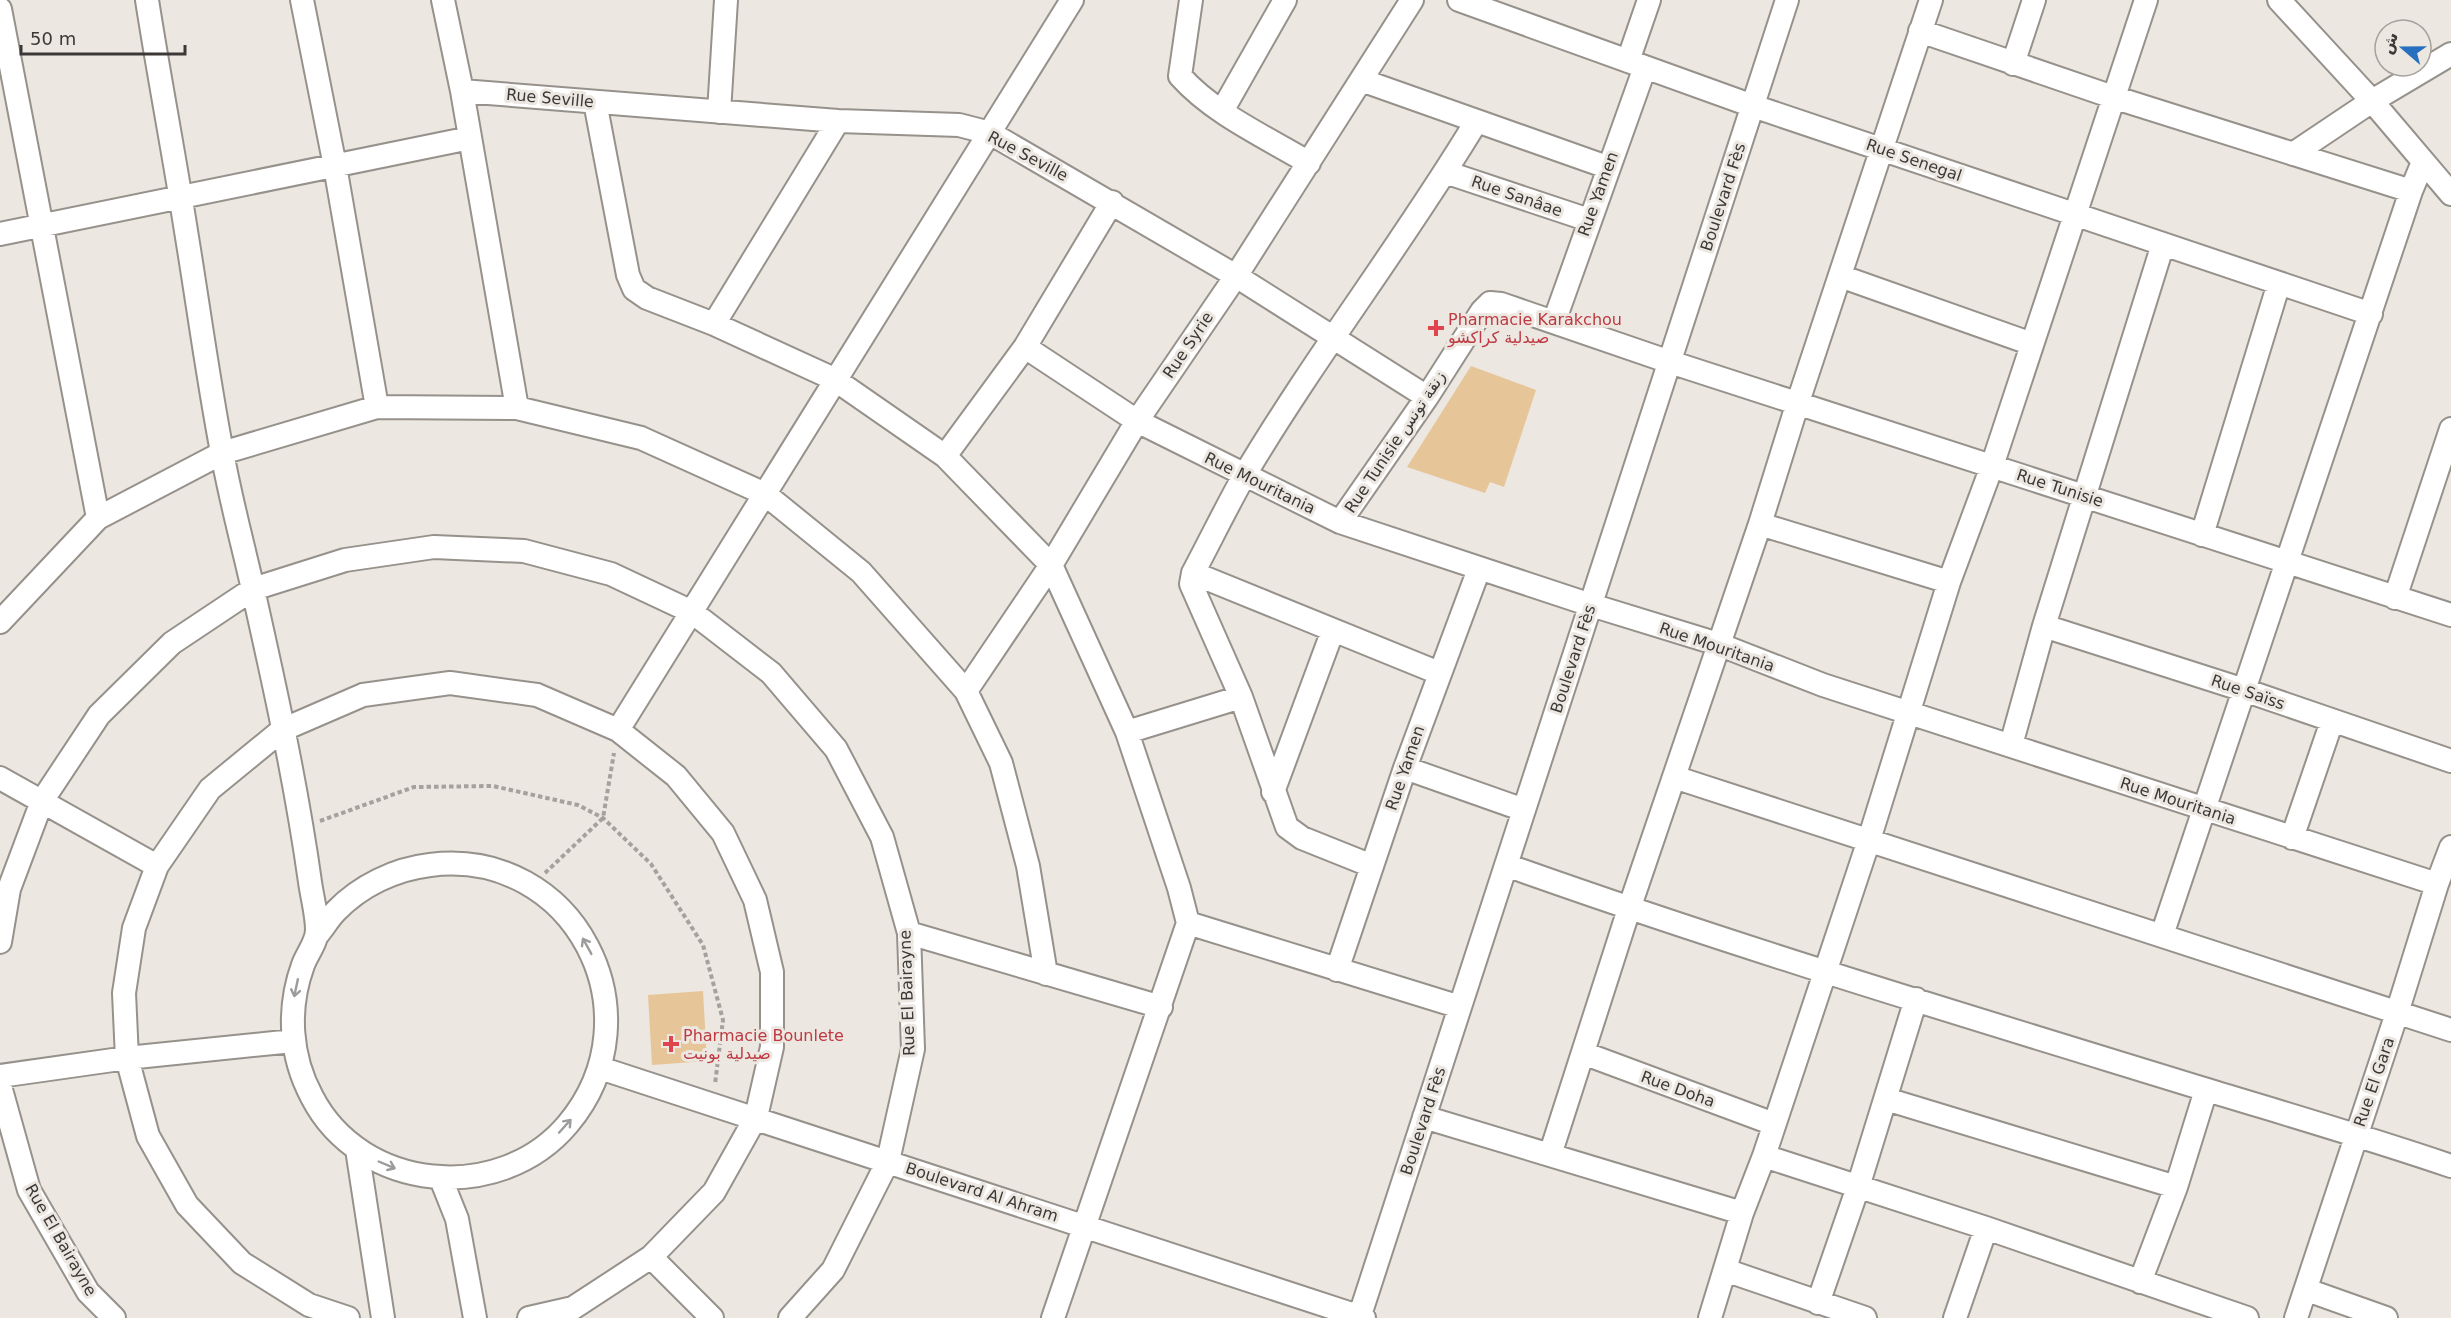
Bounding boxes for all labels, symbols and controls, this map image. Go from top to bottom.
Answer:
scale bar [21,18,184,56]
north arrow [2373,18,2433,78]
text: 50 m [30,28,76,49]
text: ش [2377,29,2402,57]
street label: Rue Seville [505,85,595,111]
street label: Rue Seville [985,127,1071,185]
street label: Rue Senegal [1864,135,1964,185]
street label: Boulevard Fès [1697,141,1749,253]
street label: Rue Yamen [1574,149,1622,239]
street label: Rue Sanâae [1469,172,1565,220]
street label: Rue Syrie [1159,308,1217,382]
place label: Pharmacie Karakchou صيدلية كراكشو [1447,310,1622,348]
marker: Pharmacie Karakchou صيدلية كراكشو [1429,321,1443,335]
street label: Rue Tunisie زنقة تونس [1340,368,1450,517]
street label: Rue Mouritania [1202,448,1318,518]
street label: Rue Tunisie [2014,465,2106,511]
street label: Boulevard Fès [1547,603,1599,715]
street label: Rue Mouritania [1657,618,1777,676]
street label: Rue Saïss [2209,671,2287,713]
street label: Rue Yamen [1382,723,1428,813]
street label: Rue Mouritania [2118,773,2238,829]
street label: Rue El Bairayne [895,930,919,1056]
one-way arrow [581,938,593,955]
one-way arrow [290,978,301,998]
place label: Pharmacie Bounlete صيدلية بونيت [683,1026,844,1064]
street label: Rue El Gara [2350,1035,2398,1129]
marker: Pharmacie Bounlete صيدلية بونيت [664,1037,678,1051]
street label: Boulevard Fès [1397,1065,1449,1177]
street label: Rue Doha [1638,1067,1718,1111]
one-way arrow [558,1119,572,1134]
street label: Boulevard Al Ahram [903,1158,1061,1226]
one-way arrow [377,1160,396,1171]
street label: Rue El Bairayne [21,1181,101,1299]

